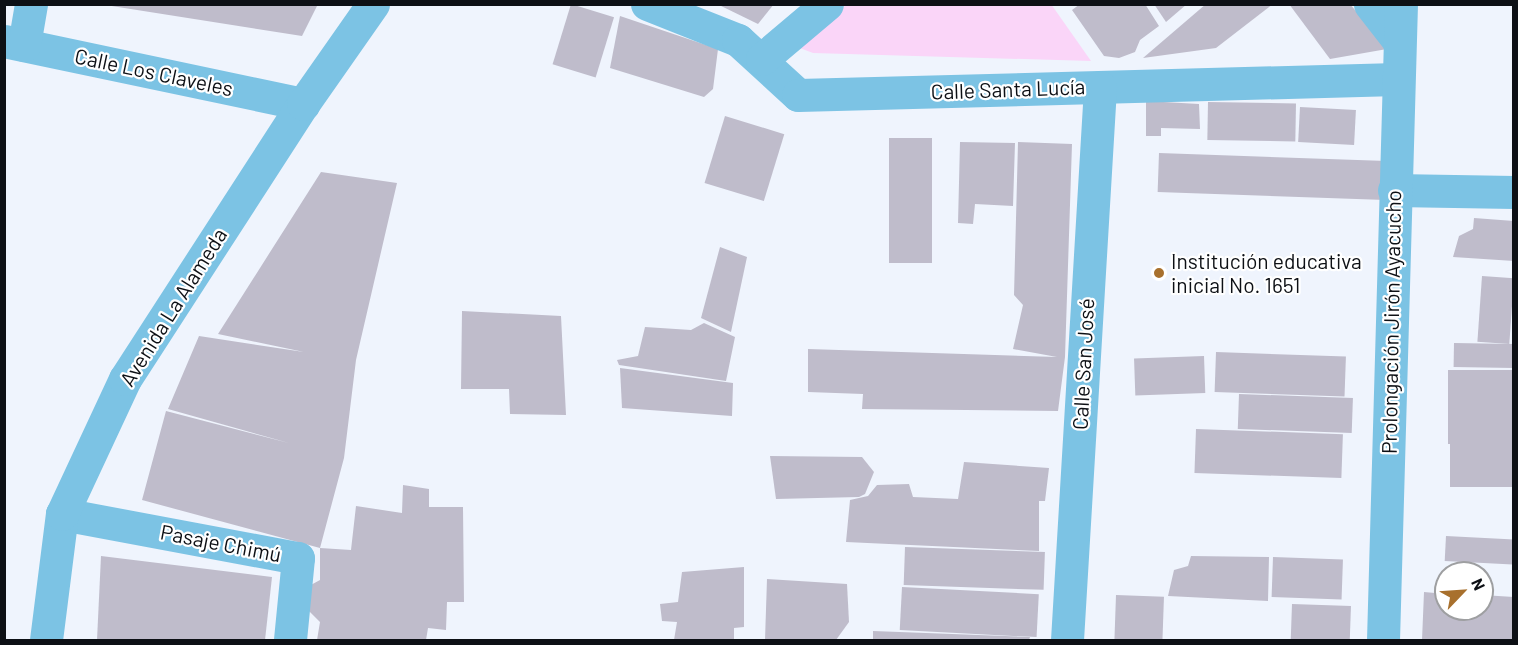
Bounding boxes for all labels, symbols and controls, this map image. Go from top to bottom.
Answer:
street label: Calle Los Claveles [73,43,235,101]
street label: Calle Santa Lucía [930,74,1086,104]
street label: Prolongación Jirón Ayacucho [1376,190,1406,454]
street label: Avenida La Alameda [114,223,232,391]
place label: Institución educativa inicial No. 1651 [1171,248,1362,298]
marker: Institución educativa inicial No. 1651 [1152,266,1166,280]
street label: Calle San José [1067,298,1099,430]
street label: Pasaje Chimú [158,519,284,567]
north arrow [1434,561,1494,621]
text: N [1468,575,1490,593]

